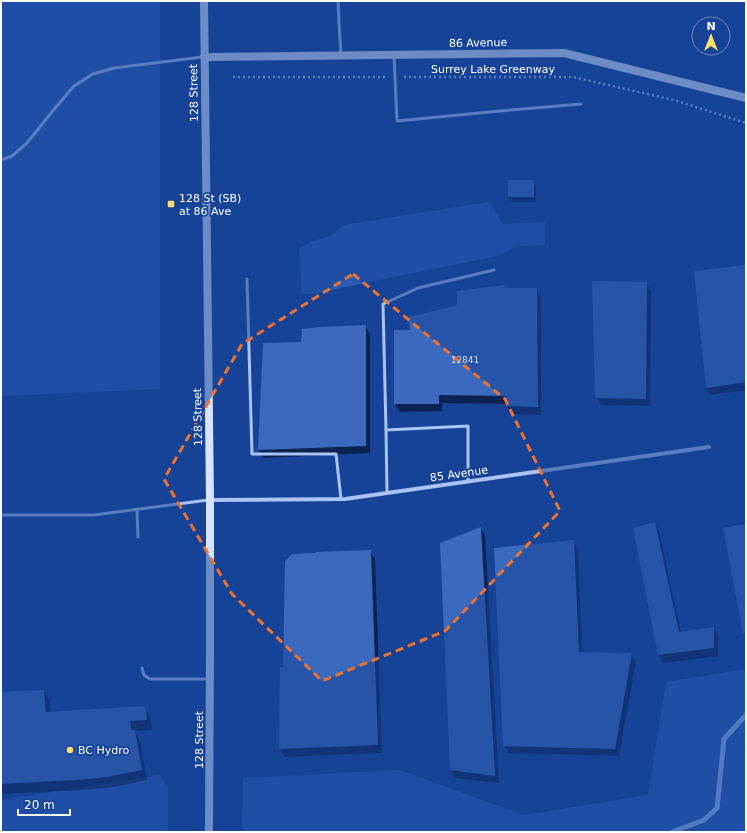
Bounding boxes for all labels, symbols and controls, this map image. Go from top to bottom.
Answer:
north arrow [691,16,731,56]
text: N [706,20,716,33]
street label: 86 Avenue [449,36,508,50]
street label: 128 Street [187,63,201,122]
street label: Surrey Lake Greenway [431,63,555,76]
place label: 128 St (SB) at 86 Ave [179,192,241,218]
marker: 128 St (SB) at 86 Ave [166,199,176,209]
house number: 12841 [451,355,479,365]
street label: 128 Street [191,387,205,446]
street label: 85 Avenue [429,463,489,484]
street label: 128 Street [193,710,206,769]
place label: BC Hydro [78,744,130,757]
marker: BC Hydro [65,745,75,755]
scale bar [18,791,70,817]
text: 20 m [24,798,55,812]

